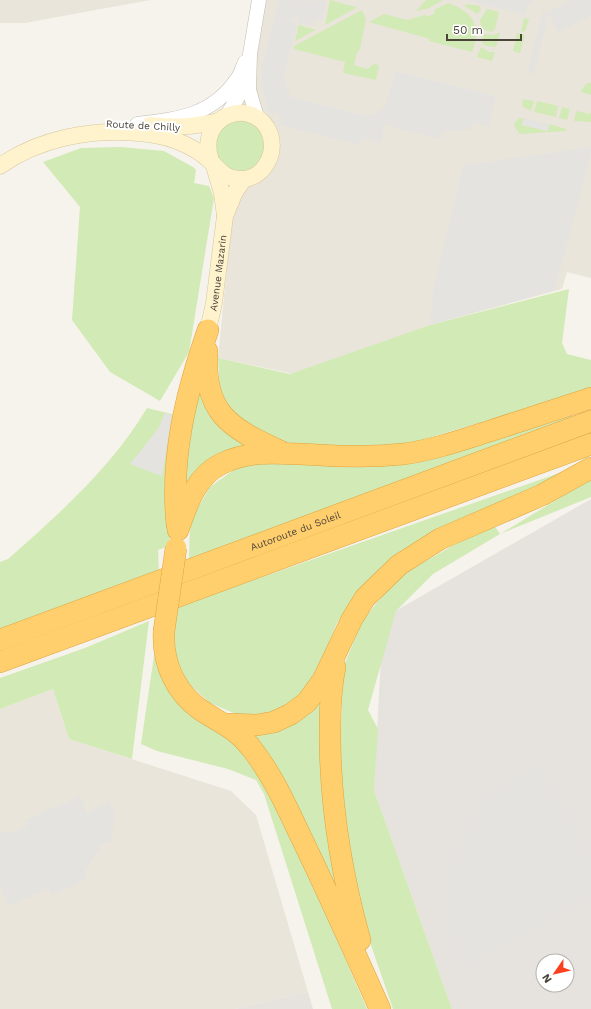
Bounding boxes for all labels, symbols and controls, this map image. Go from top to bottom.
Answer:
scale bar [447,16,521,42]
text: 50 m [453,23,483,37]
street label: Route de Chilly [106,118,181,133]
street label: Avenue Mazarin [207,234,229,312]
street label: Autoroute du Soleil [249,509,342,553]
north arrow [535,953,575,993]
text: N [539,971,555,985]

